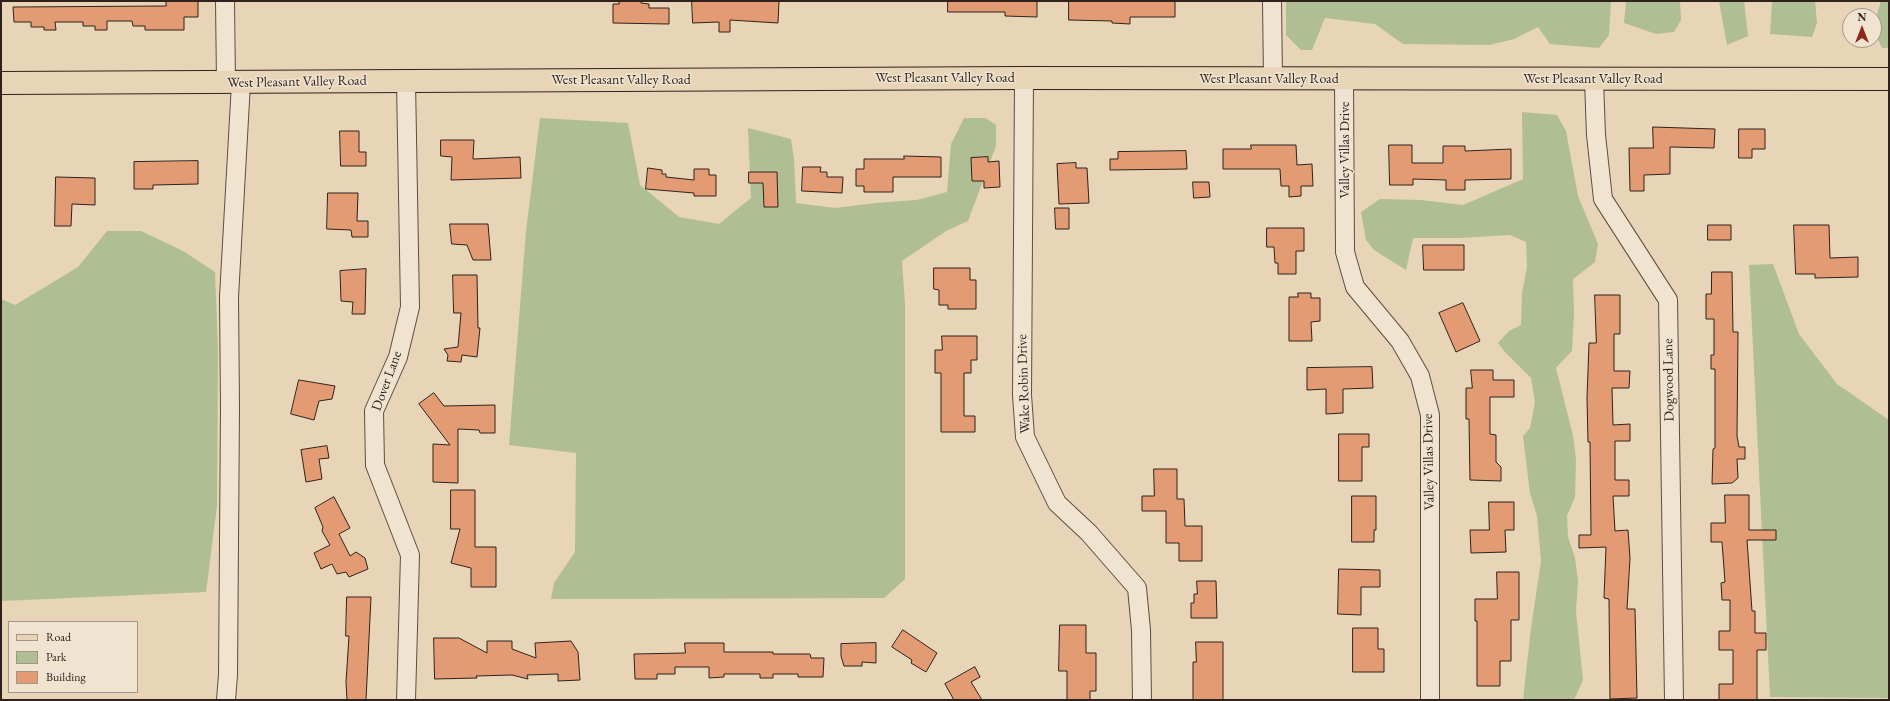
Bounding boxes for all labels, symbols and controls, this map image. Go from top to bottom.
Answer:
north arrow [1842,8,1882,48]
text: N [1858,10,1866,24]
street label: West Pleasant Valley Road [875,70,1015,86]
street label: West Pleasant Valley Road [1199,71,1339,87]
street label: West Pleasant Valley Road [1523,71,1663,87]
street label: West Pleasant Valley Road [227,72,367,92]
street label: West Pleasant Valley Road [551,72,691,88]
street label: Valley Villas Drive [1337,102,1353,198]
street label: Wake Robin Drive [1014,334,1034,434]
street label: Dogwood Lane [1660,338,1678,422]
street label: Dover Lane [368,349,406,413]
street label: Valley Villas Drive [1420,413,1438,511]
legend [8,621,138,693]
text: Road [46,629,71,645]
text: Park [46,649,66,665]
text: Building [46,669,86,685]

